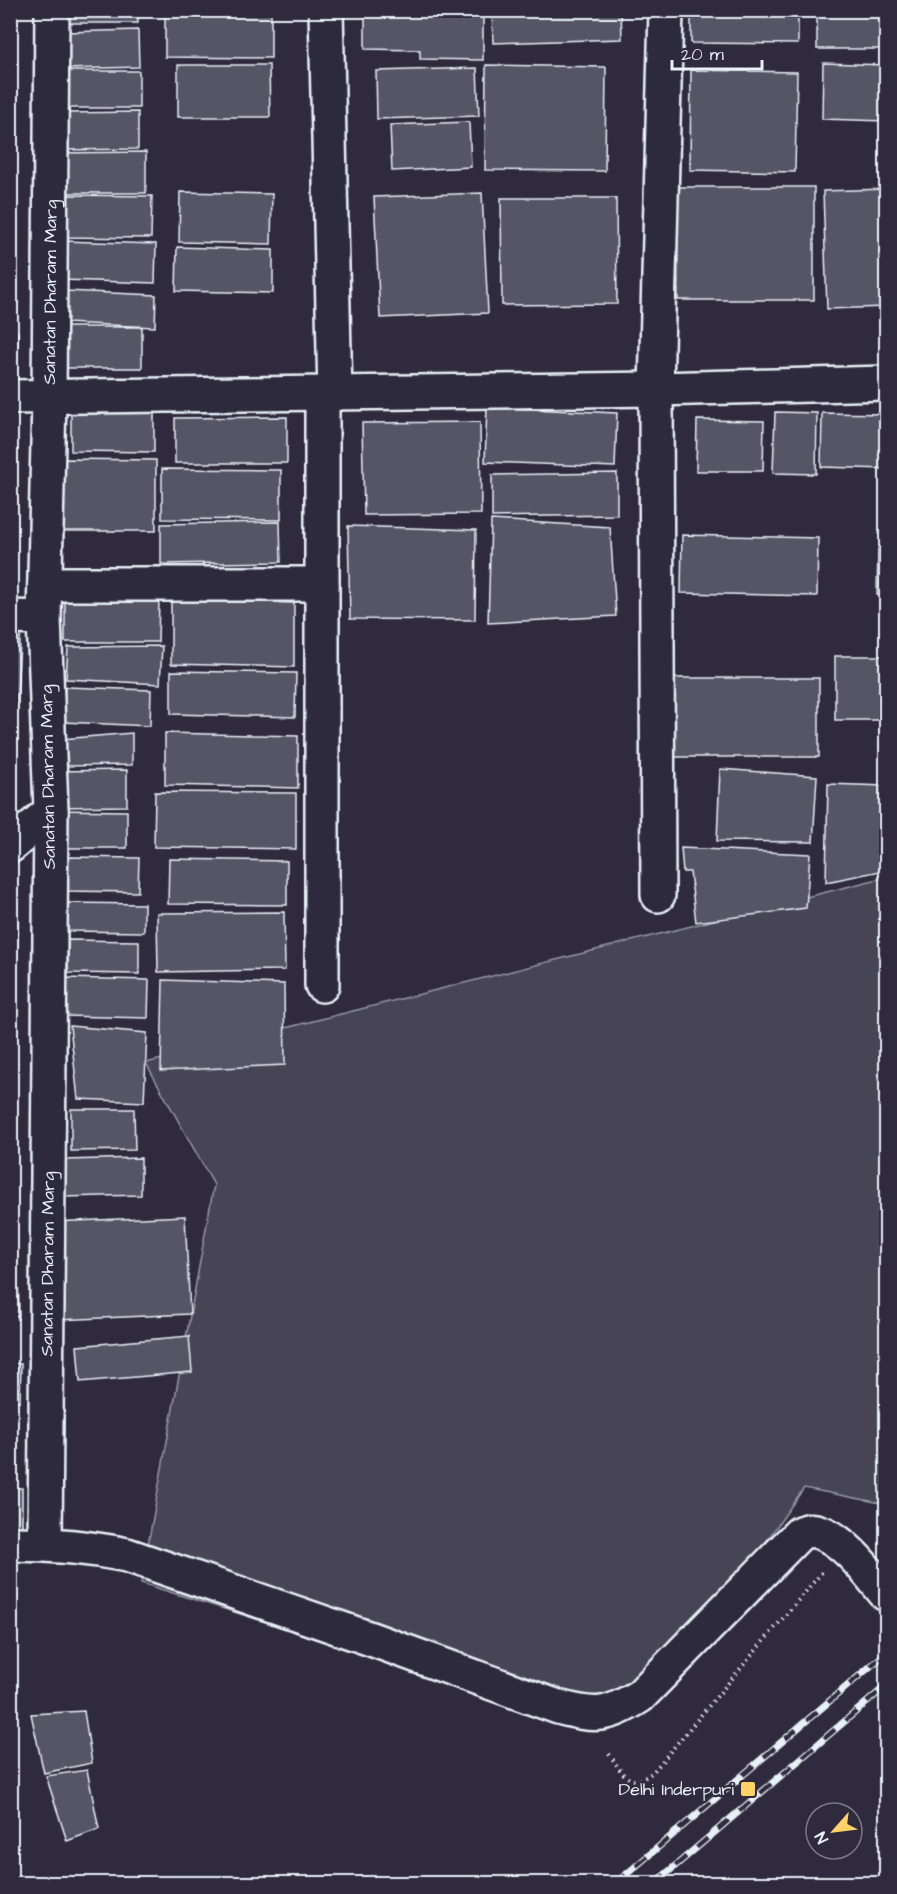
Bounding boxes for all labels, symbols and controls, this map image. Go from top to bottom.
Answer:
scale bar [672,33,762,71]
text: 20 m [681,42,724,67]
street label: Sanatan Dharam Marg [37,200,64,385]
street label: Sanatan Dharam Marg [34,684,63,870]
street label: Sanatan Dharam Marg [34,1171,62,1357]
place label: Delhi Inderpuri [618,1777,734,1802]
marker: Delhi Inderpuri [739,1780,757,1798]
north arrow [804,1801,864,1861]
text: N [810,1828,834,1847]

